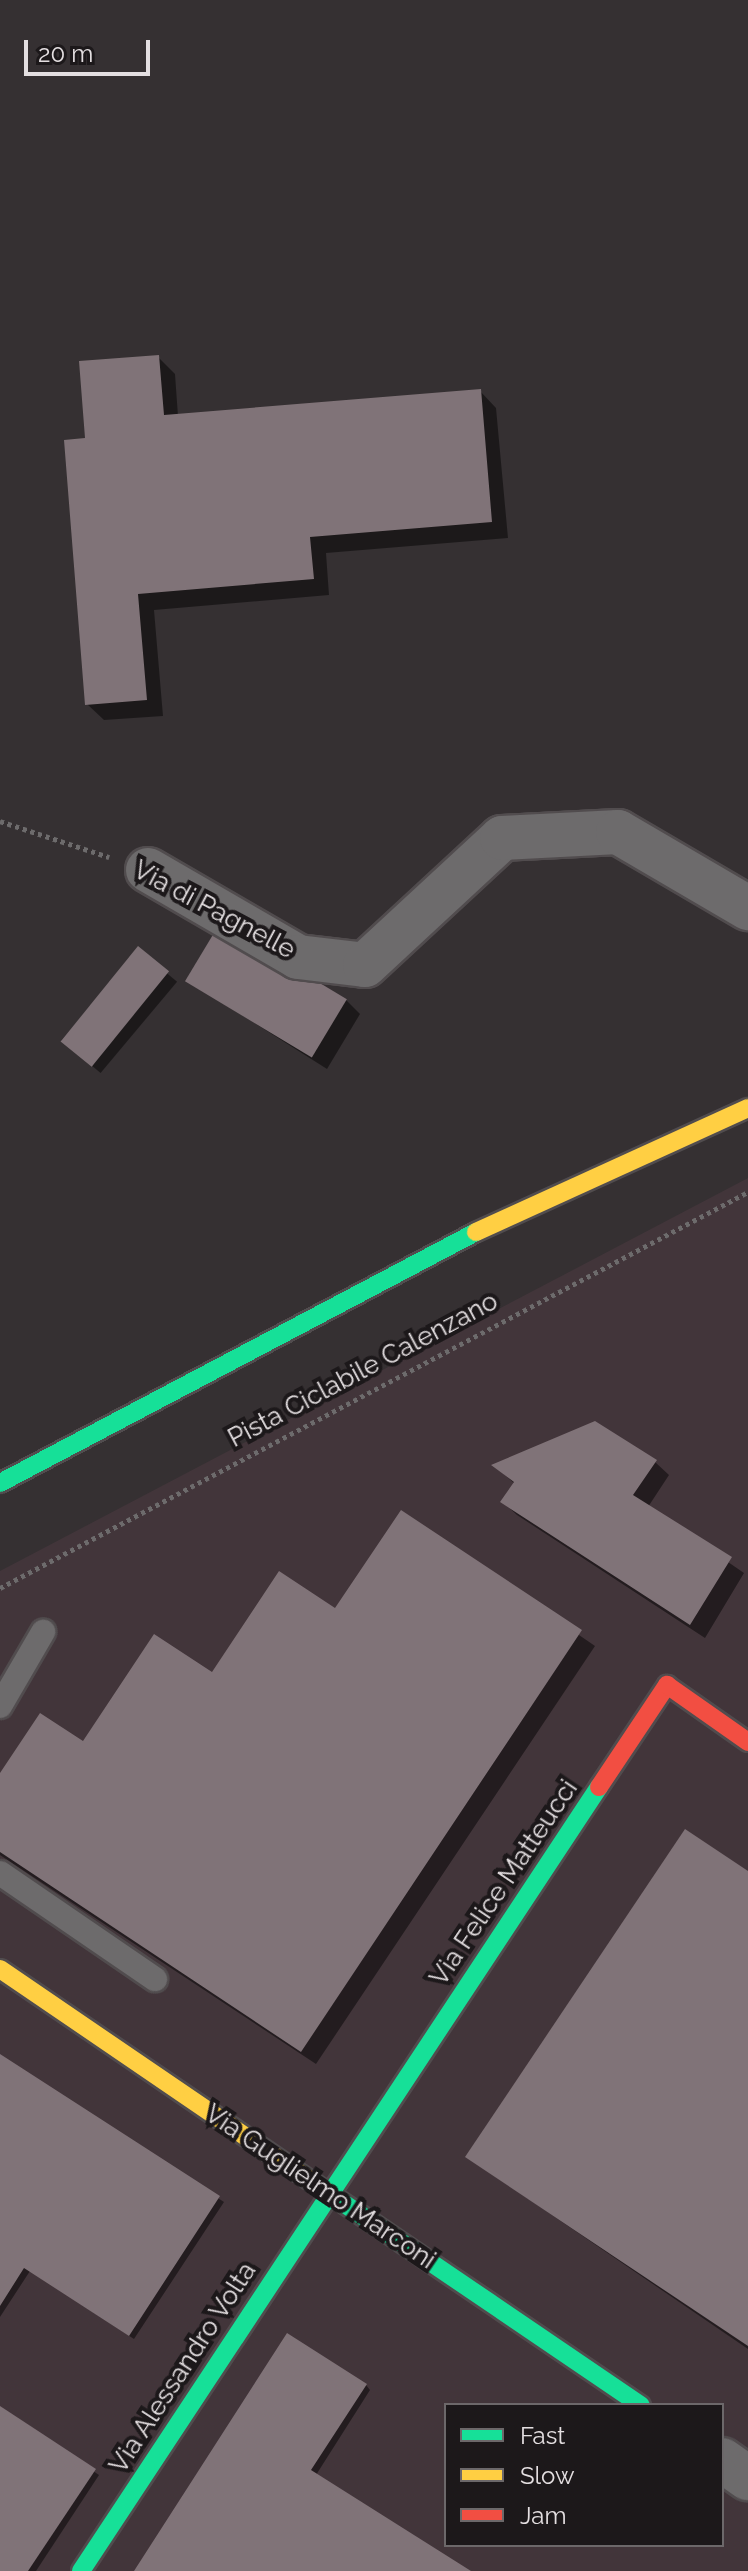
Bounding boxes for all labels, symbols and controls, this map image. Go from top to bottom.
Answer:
scale bar [28,24,154,74]
text: 20 m [38,39,93,68]
street label: Via di Pagnelle [128,854,300,966]
street label: Pista Ciclabile Calenzano [223,1286,503,1454]
street label: Via Felice Matteucci [424,1774,584,1992]
street label: Via Guglielmo Marconi [199,2098,441,2276]
street label: Via Alessandro Volta [103,2256,263,2480]
legend [444,2403,724,2547]
text: Fast [520,2421,565,2450]
text: Slow [520,2461,574,2490]
text: Jam [520,2501,566,2530]

